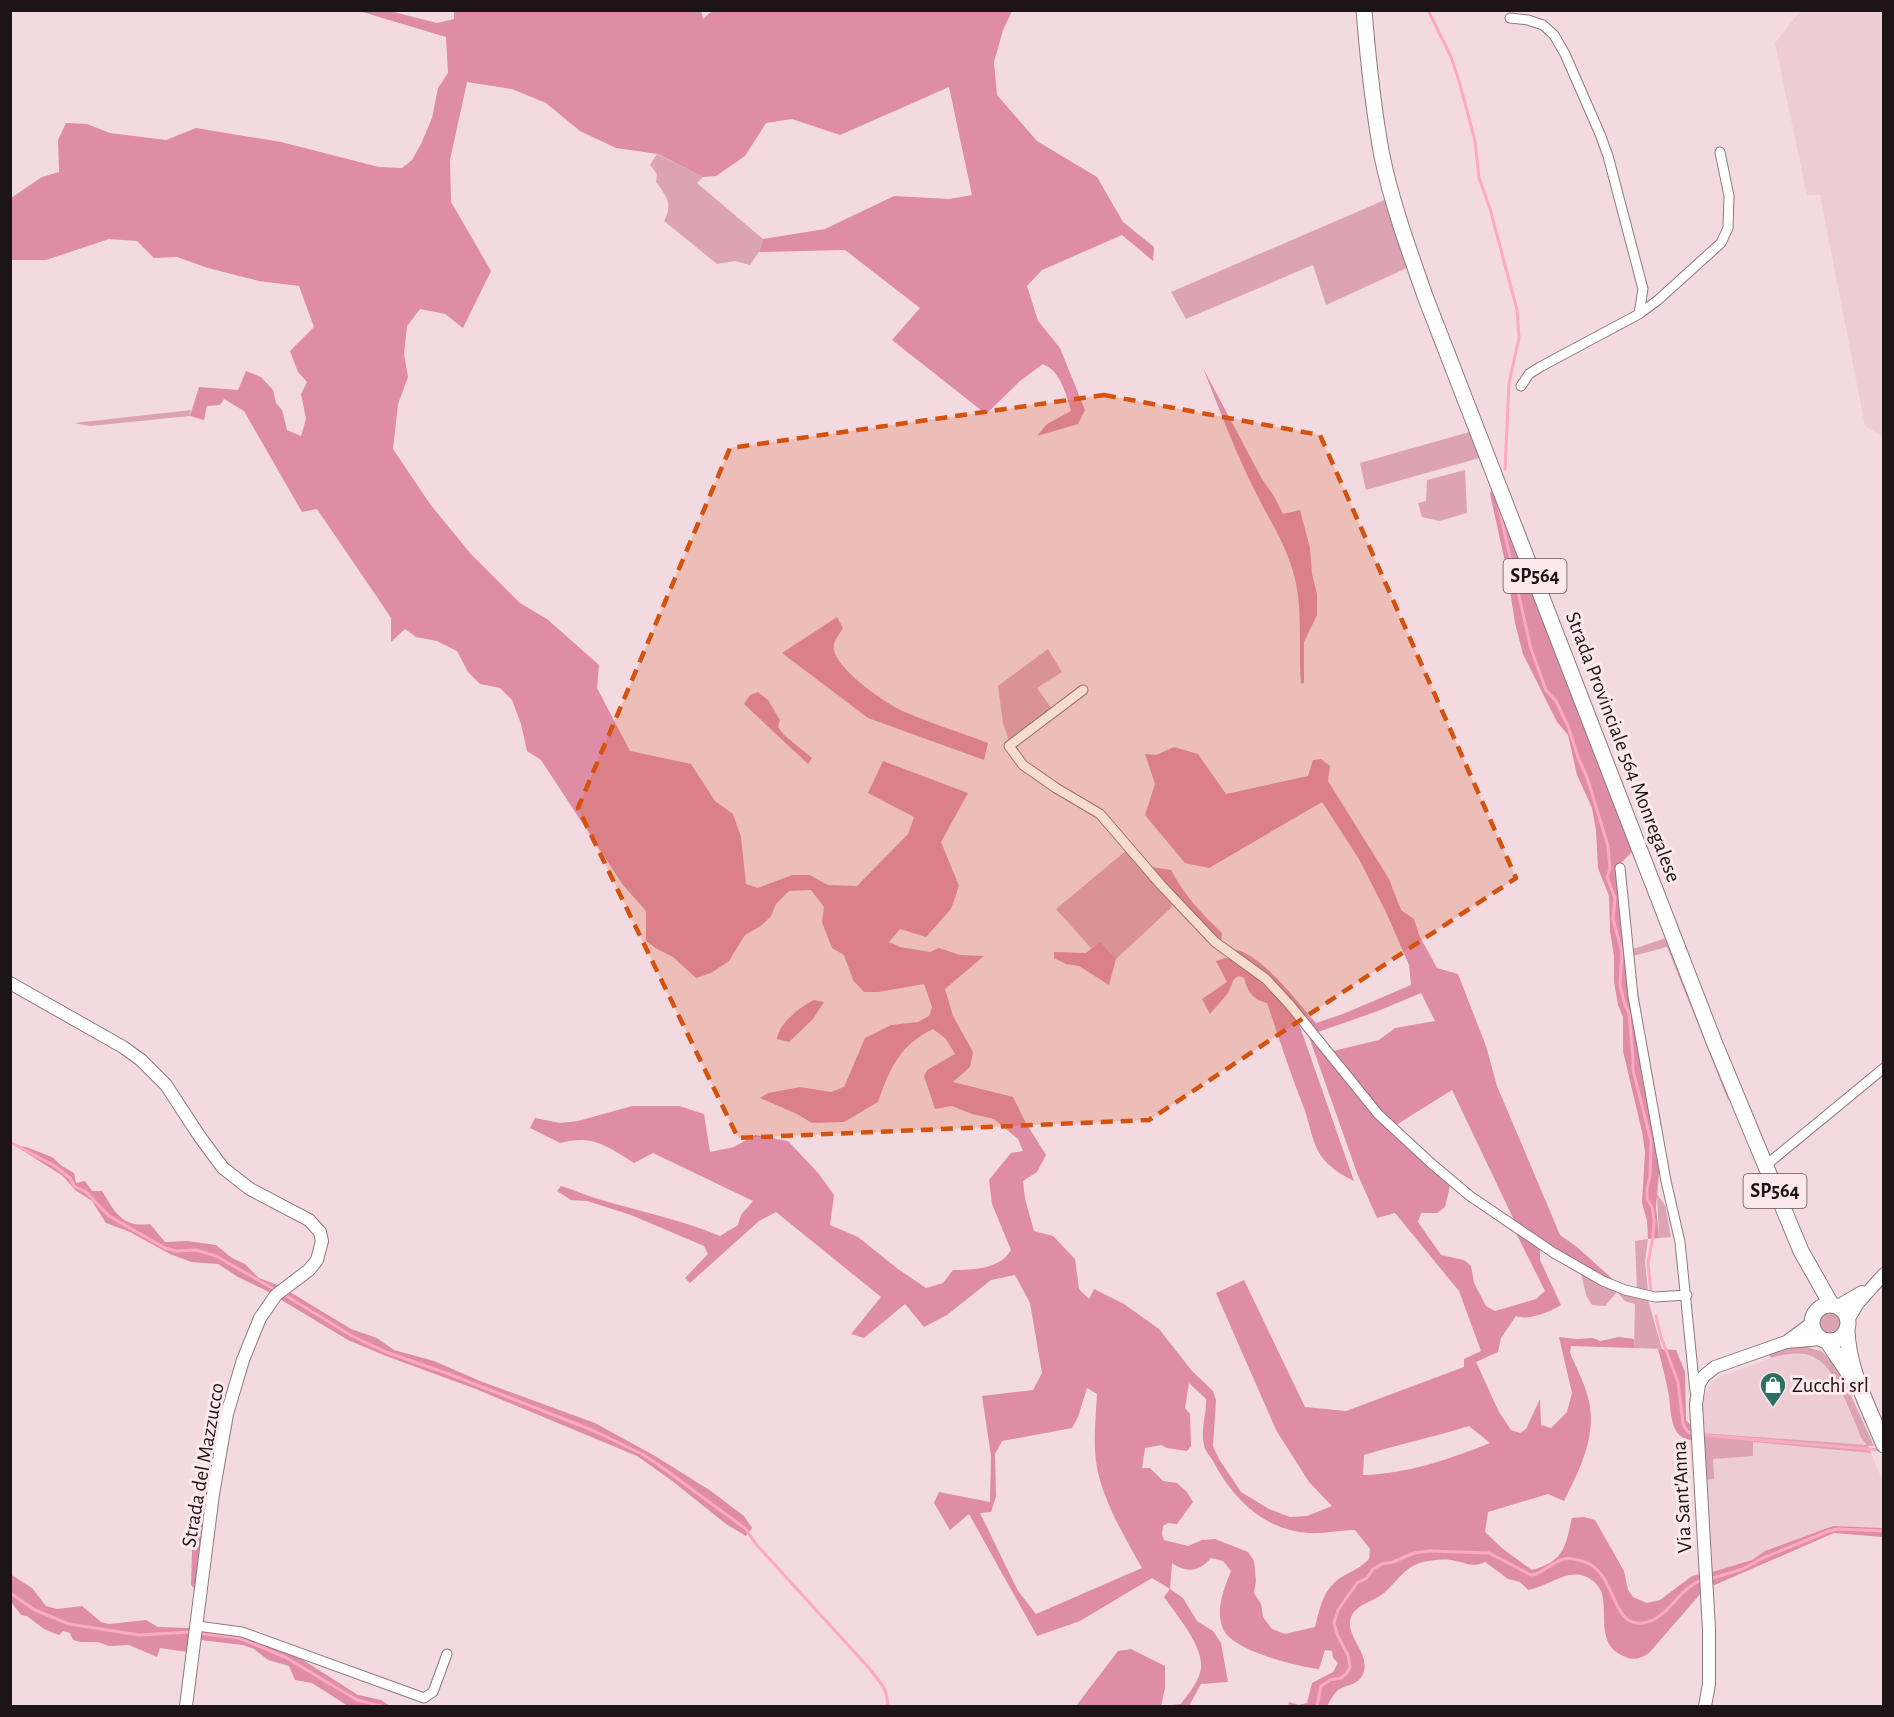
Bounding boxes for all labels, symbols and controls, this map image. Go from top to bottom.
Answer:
road number: SP564 [1504,559,1567,593]
street label: Strada Provinciale 564 Monregalese [1562,609,1684,885]
road number: SP564 [1744,1174,1806,1208]
shop icon: Zucchi srl [1758,1370,1788,1408]
place label: Zucchi srl [1792,1375,1869,1396]
street label: Strada del Mazzucco [178,1381,228,1549]
street label: Via Sant'Anna [1669,1440,1695,1554]

